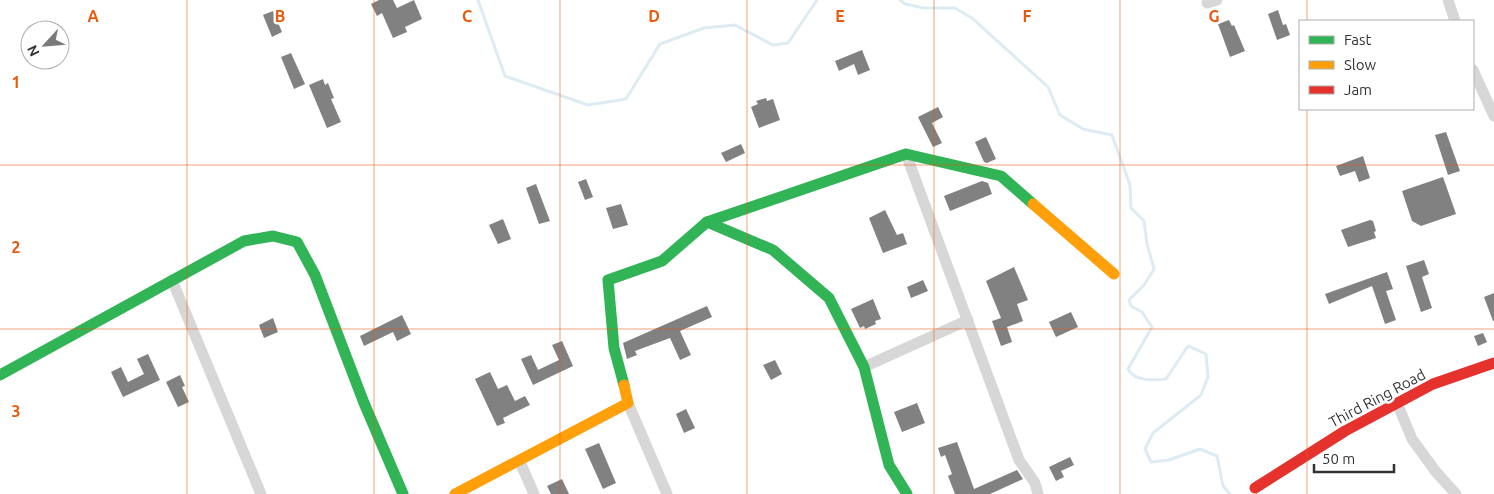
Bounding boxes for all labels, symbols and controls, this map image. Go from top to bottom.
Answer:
text: A [87,7,99,25]
text: B [275,7,285,25]
text: C [462,7,472,25]
text: D [648,7,660,25]
text: E [835,7,845,25]
text: F [1023,7,1032,25]
text: G [1208,7,1220,25]
north arrow [20,20,70,70]
legend [1299,20,1474,110]
text: Fast [1344,31,1372,48]
text: N [24,42,43,59]
text: Slow [1344,56,1377,73]
text: 1 [11,73,21,91]
text: Jam [1344,81,1372,98]
text: 2 [11,238,21,256]
street label: Third Ring Road [1326,365,1428,431]
text: 3 [11,402,21,420]
scale bar [1314,442,1394,474]
text: 50 m [1322,450,1355,467]

